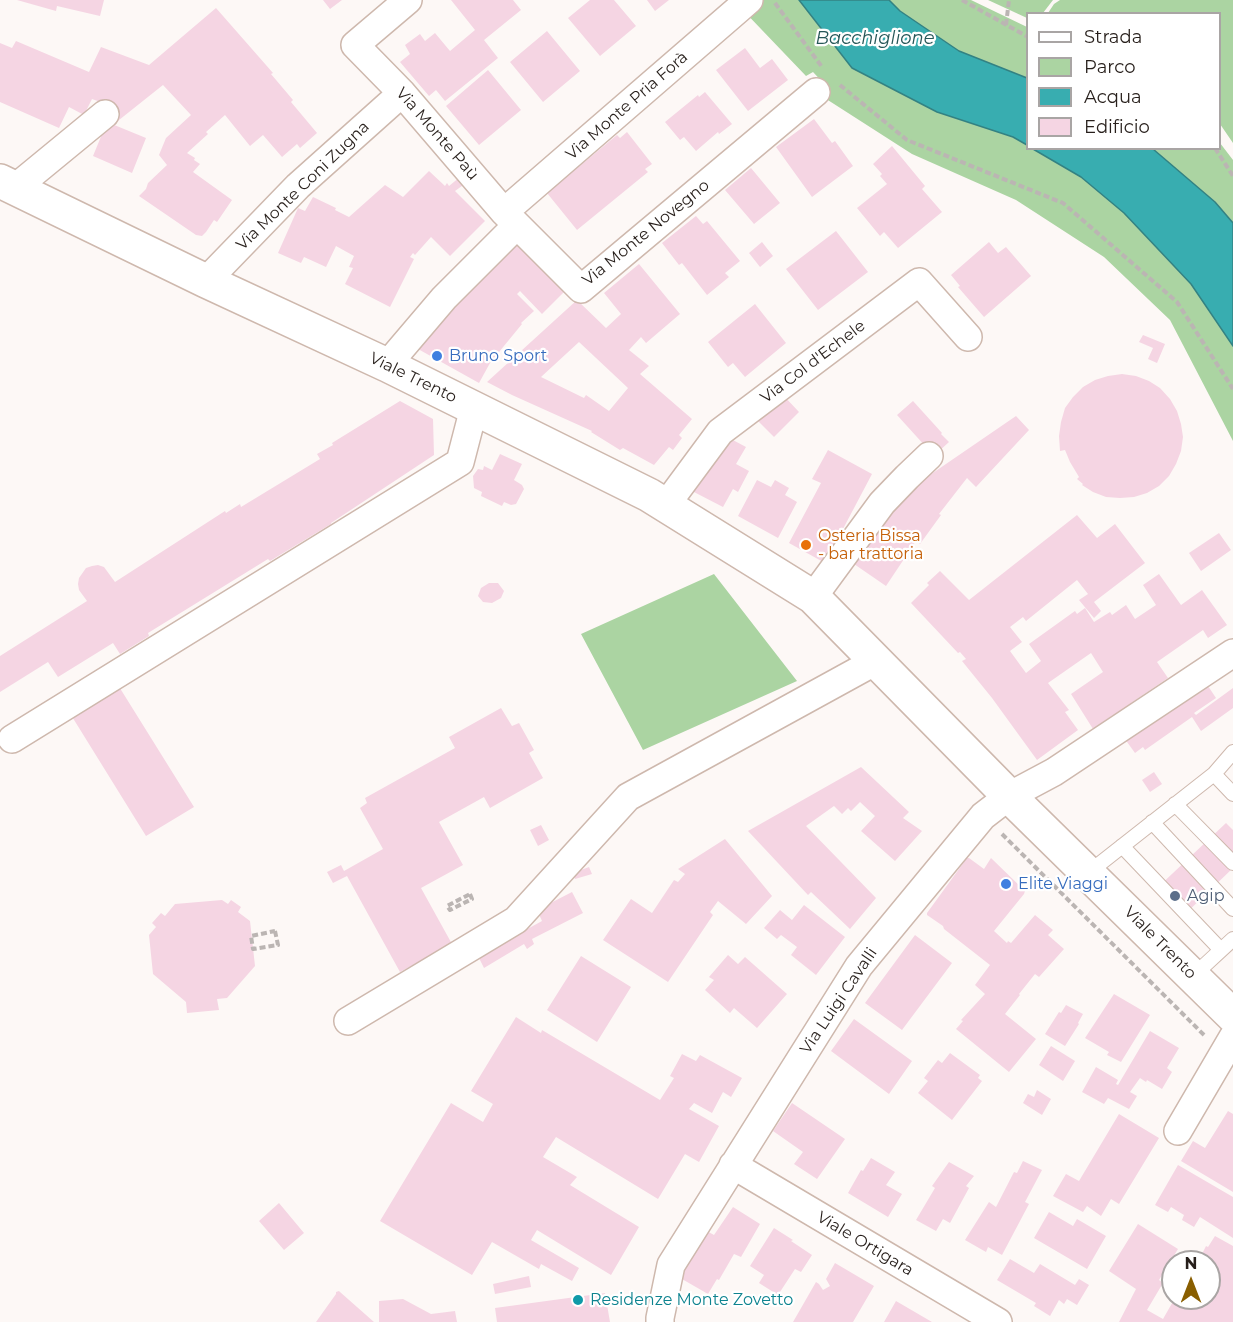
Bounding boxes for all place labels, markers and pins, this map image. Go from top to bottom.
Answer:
place label: Bruno Sport [449,346,547,366]
marker: Bruno Sport [430,349,444,363]
place label: Osteria Bissa - bar trattoria [818,526,923,564]
marker: Osteria Bissa - bar trattoria [799,538,813,552]
place label: Elite Viaggi [1018,874,1108,894]
marker: Elite Viaggi [999,877,1013,891]
place label: Agip [1187,886,1225,906]
marker: Agip [1168,889,1182,903]
place label: Residenze Monte Zovetto [590,1290,793,1310]
marker: Residenze Monte Zovetto [571,1293,585,1307]

